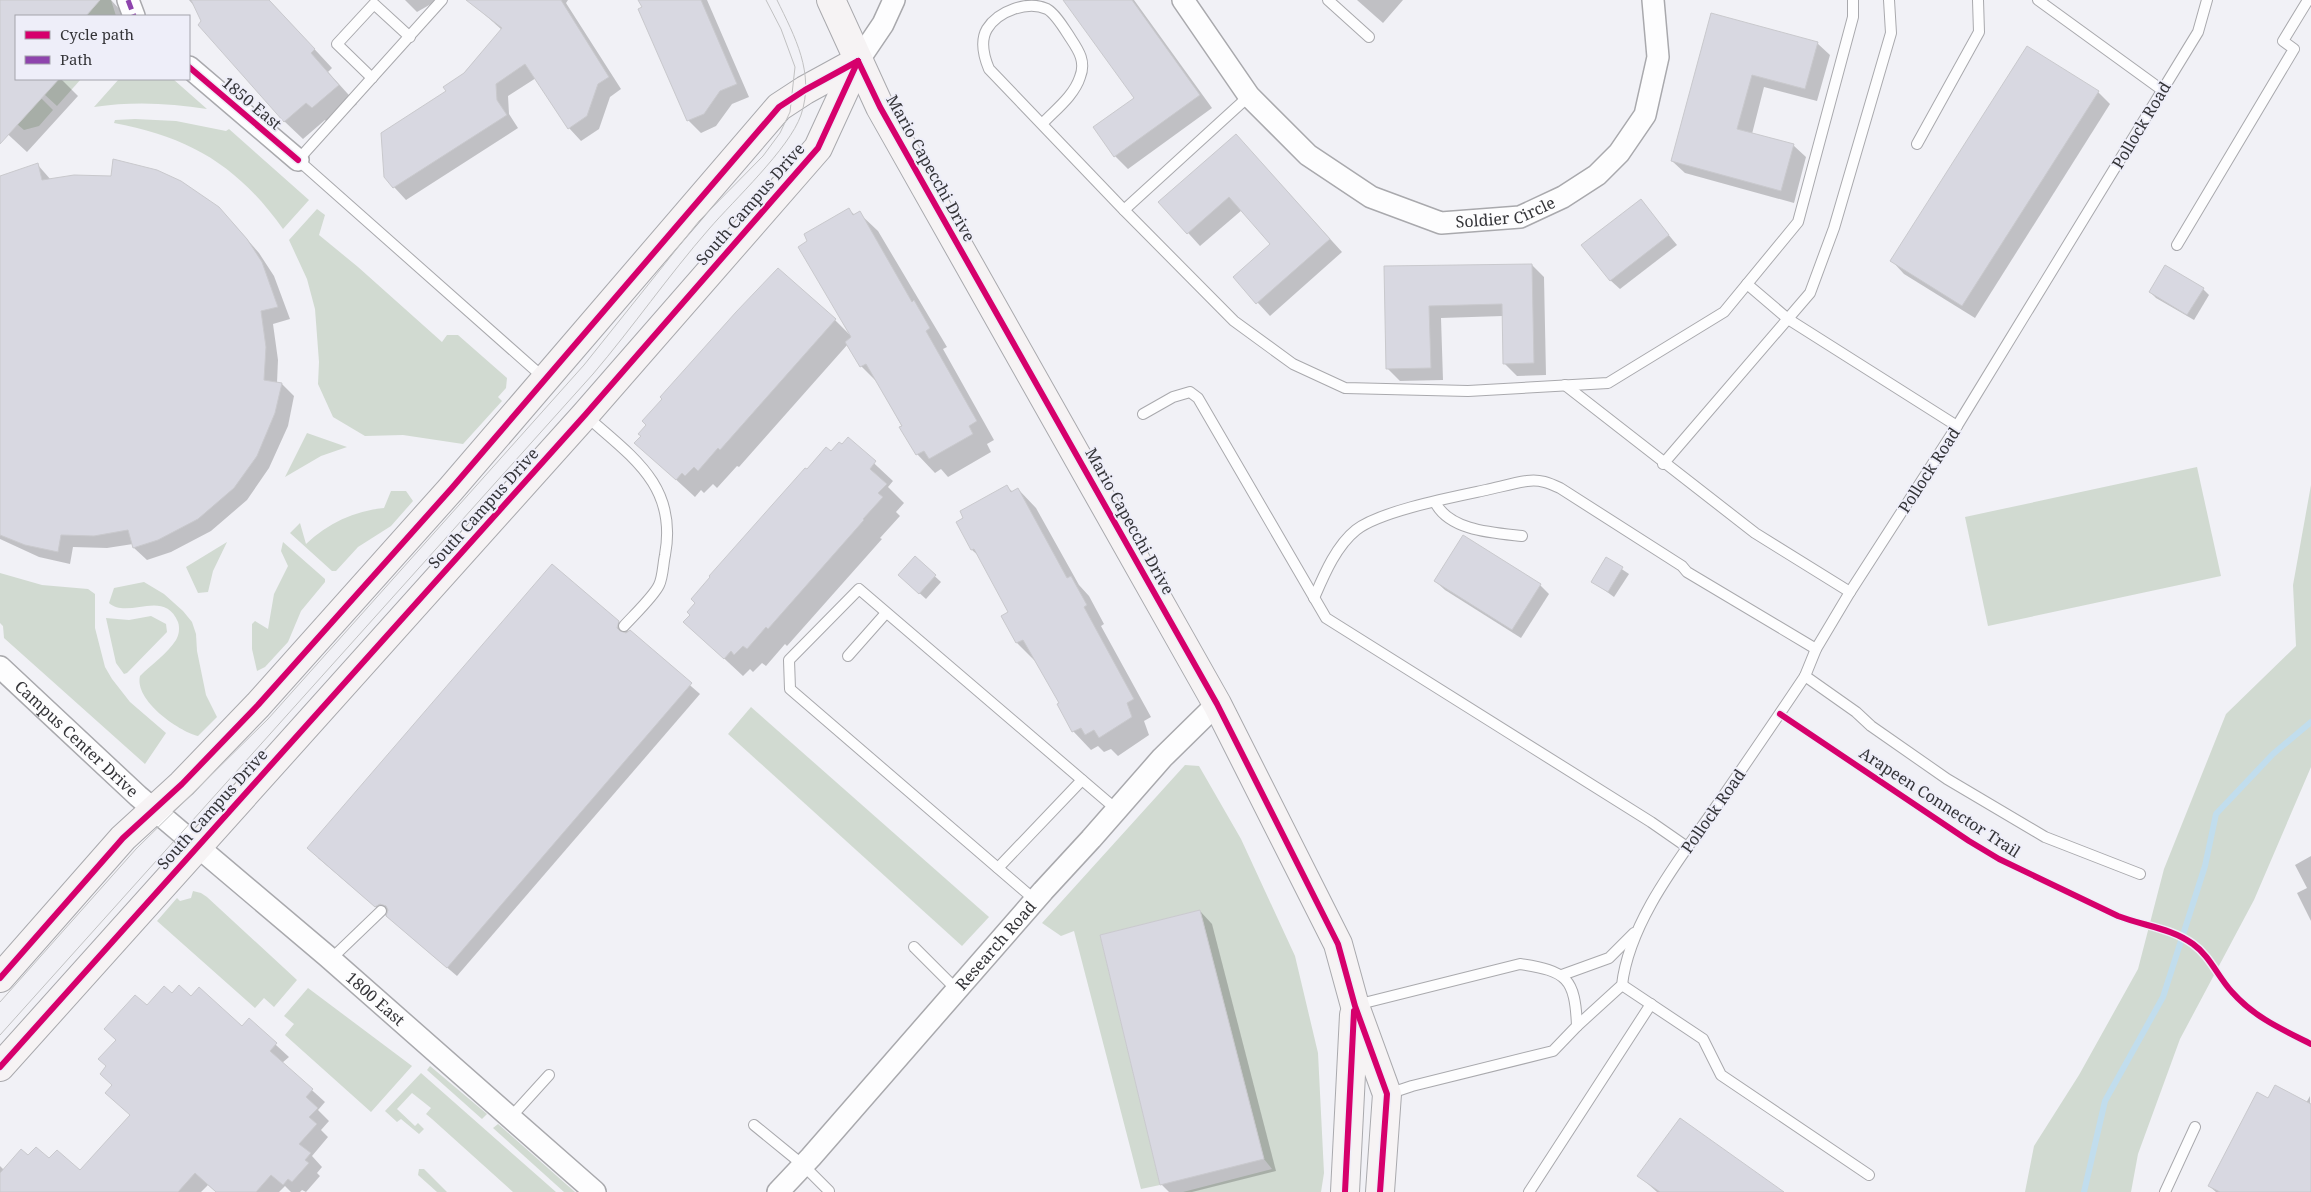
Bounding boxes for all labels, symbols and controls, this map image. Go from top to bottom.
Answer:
legend [15,15,190,80]
text: Cycle path [60,24,135,44]
text: Path [60,49,93,69]
street label: 1850 East [217,72,287,135]
street label: Pollock Road [2106,77,2176,173]
street label: Mario Capecchi Drive [881,91,981,245]
street label: South Campus Drive [691,138,809,270]
street label: Soldier Circle [1455,191,1559,233]
street label: Pollock Road [1893,423,1965,517]
street label: South Campus Drive [423,443,543,573]
street label: Mario Capecchi Drive [1080,444,1180,598]
street label: Campus Center Drive [10,675,143,802]
street label: Arapeen Connector Trail [1855,742,2025,862]
street label: South Campus Drive [152,744,272,874]
street label: Pollock Road [1676,764,1750,857]
street label: Research Road [950,896,1041,995]
street label: 1800 East [341,967,410,1031]

